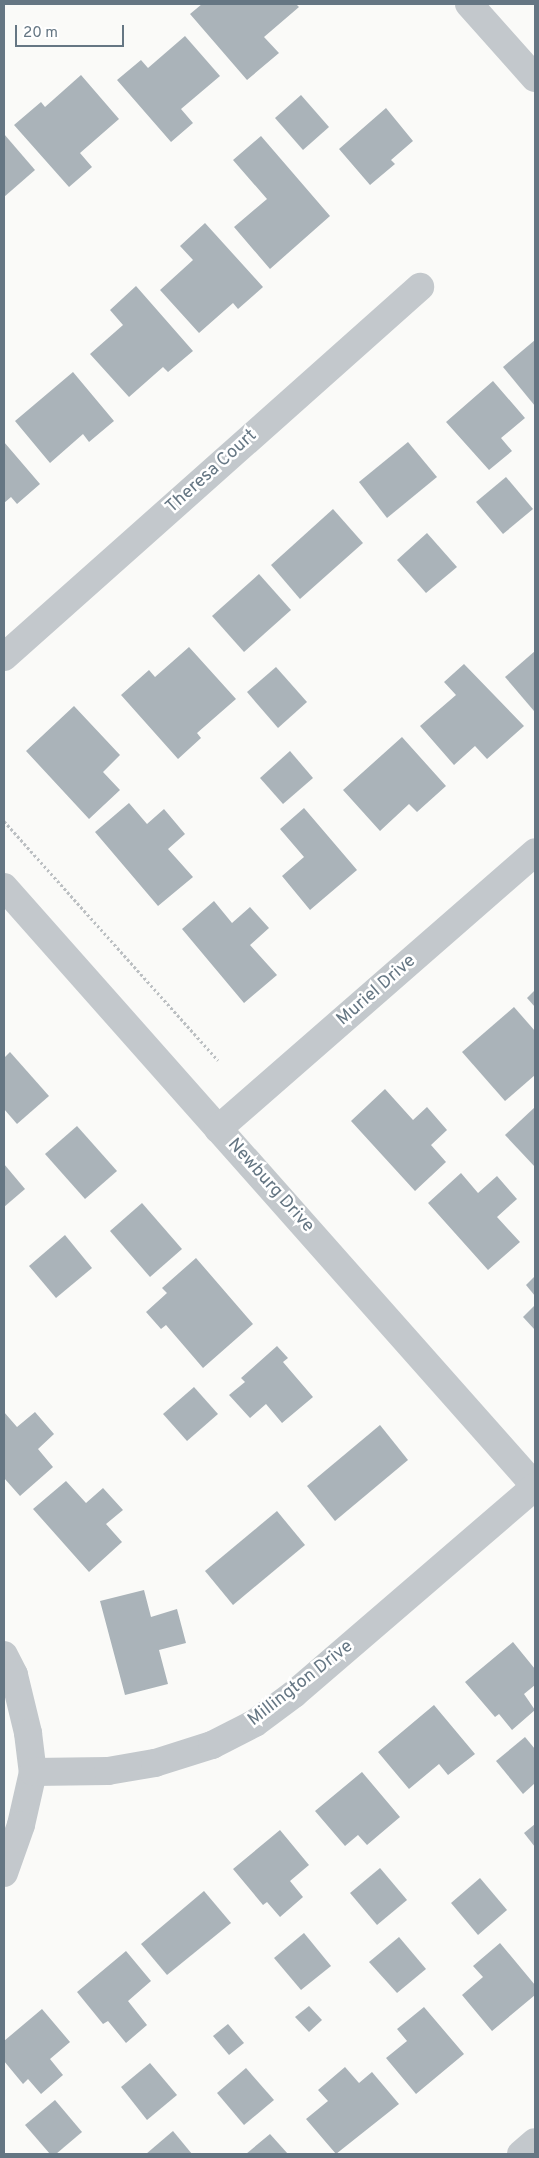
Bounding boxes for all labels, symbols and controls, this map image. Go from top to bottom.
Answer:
scale bar [18,15,126,47]
text: 20 m [23,24,58,43]
street label: Theresa Court [162,426,262,518]
street label: Muriel Drive [333,951,421,1031]
street label: Newburg Drive [222,1135,318,1237]
street label: Millington Drive [244,1636,358,1732]

